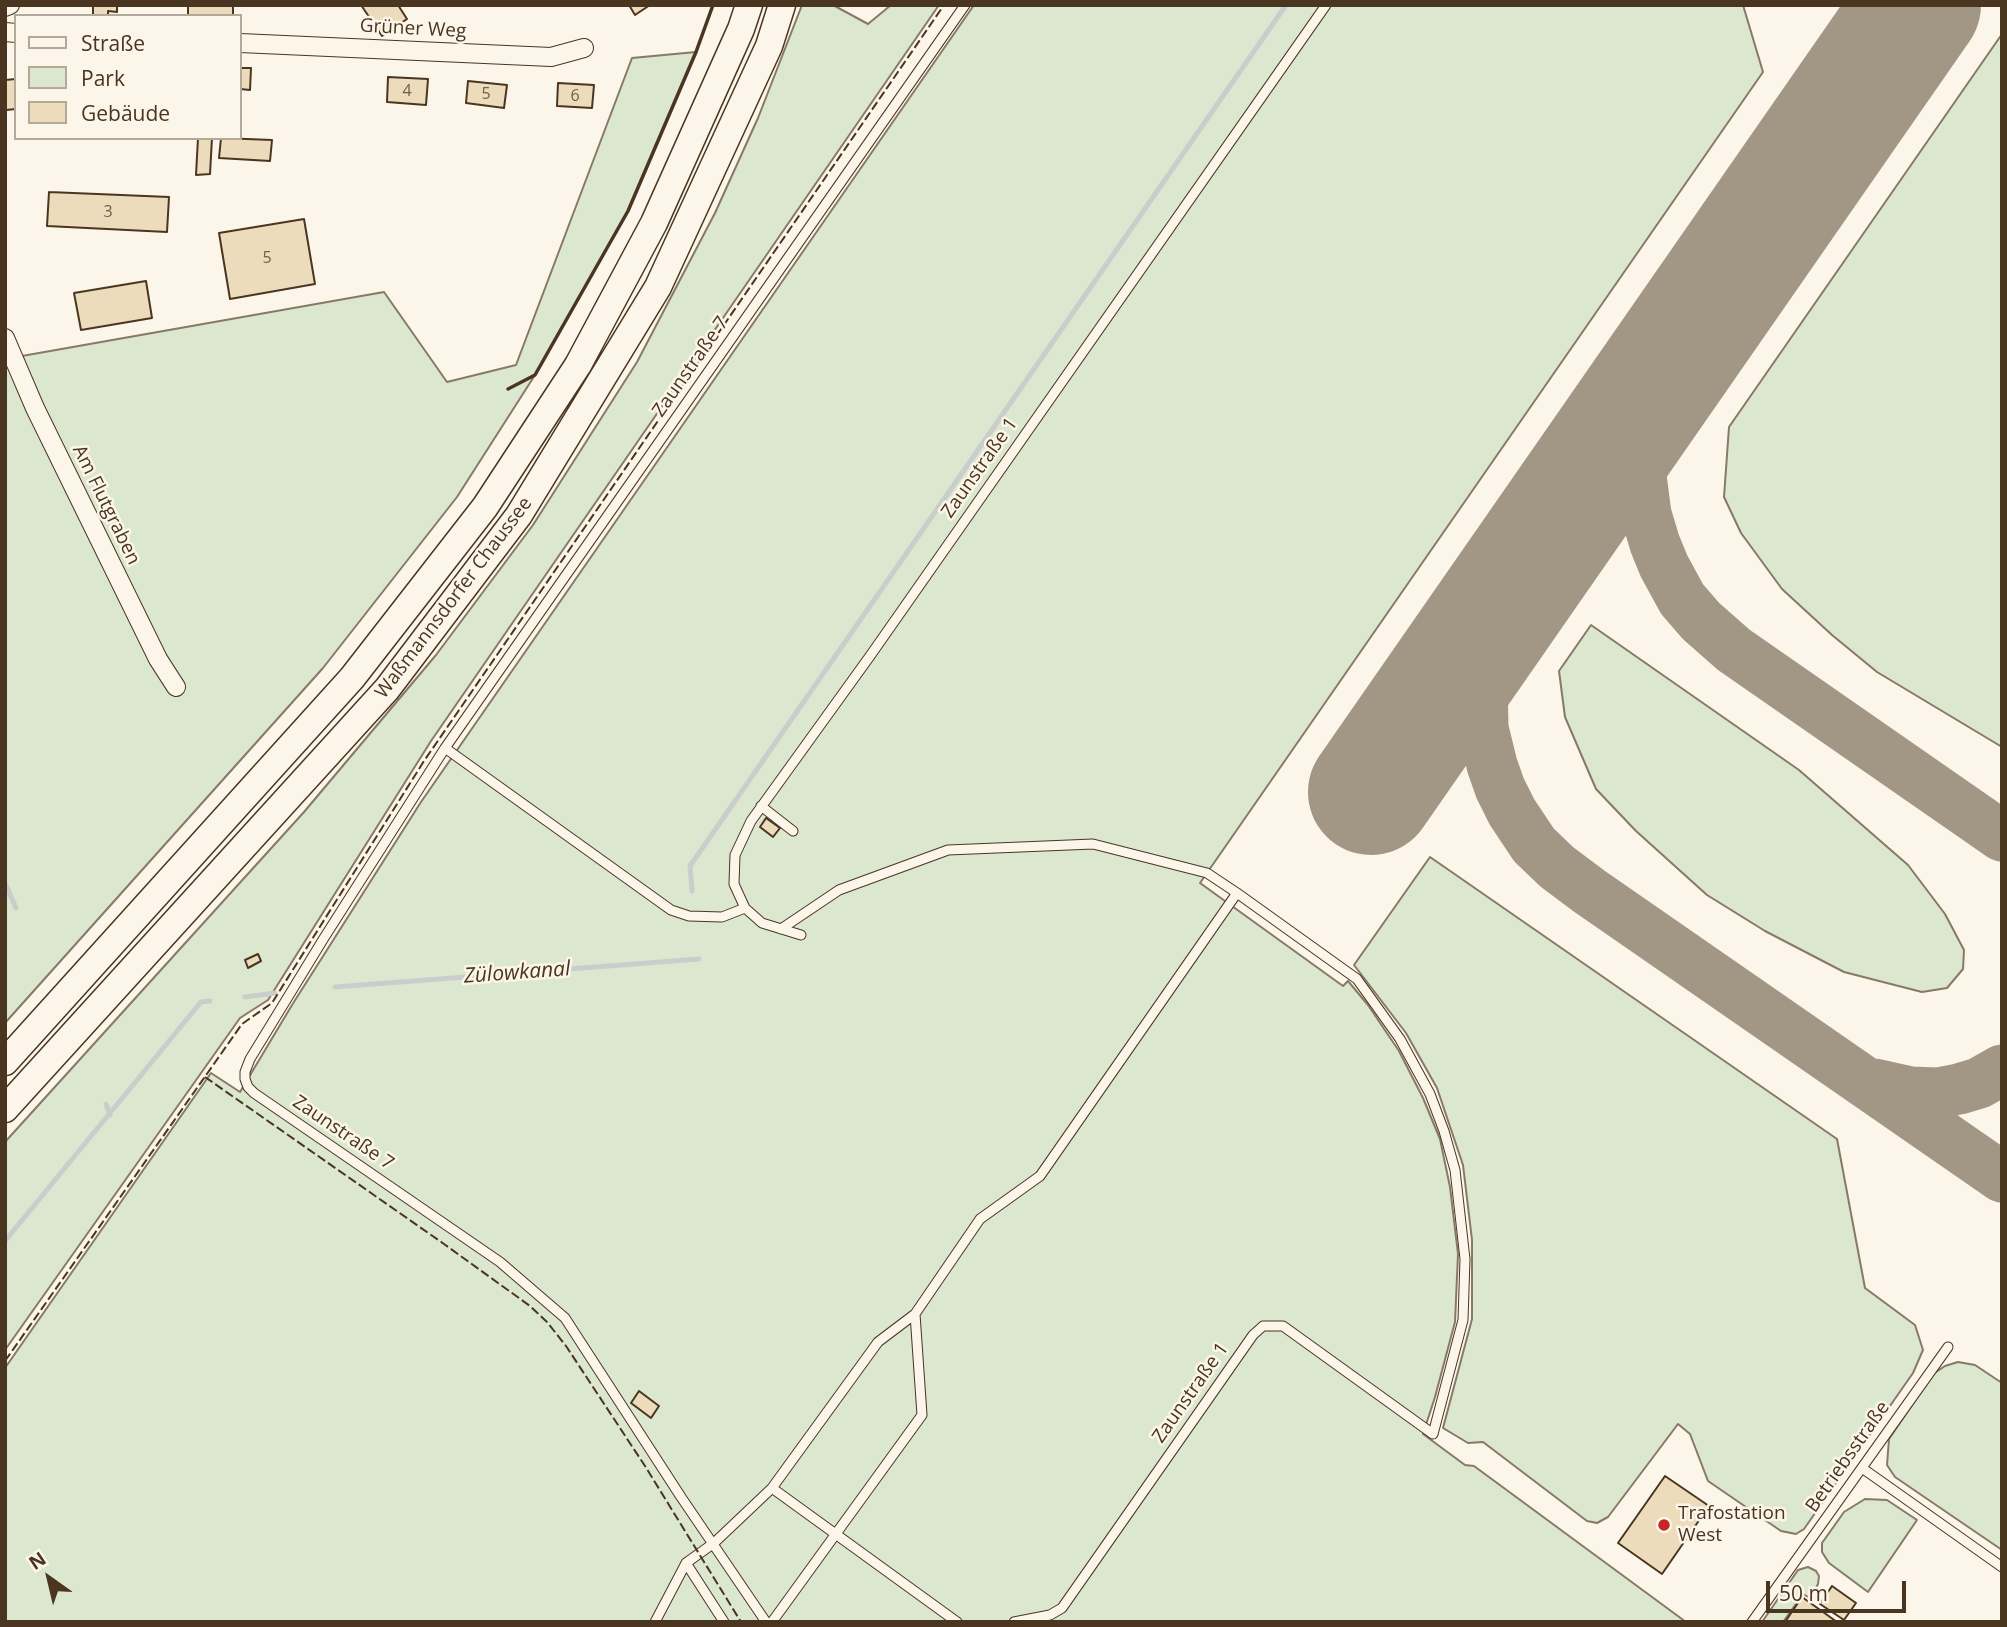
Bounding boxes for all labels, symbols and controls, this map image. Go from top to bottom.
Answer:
legend [14,14,242,140]
street label: Grüner Weg [359,15,467,43]
text: Straße [81,29,145,57]
text: Park [81,64,125,92]
house number: 4 [402,81,412,101]
house number: 5 [481,84,491,104]
house number: 6 [570,86,580,106]
text: Gebäude [81,99,170,127]
house number: 3 [103,202,113,222]
house number: 5 [262,248,272,268]
street label: Zaunstraße 7 [648,312,734,422]
street label: Zaunstraße 1 [937,413,1023,523]
street label: Am Flutgraben [67,442,145,568]
street label: Waßmannsdorfer Chaussee [371,493,537,703]
water label: Zülowkanal [463,957,571,989]
street label: Zaunstraße 7 [288,1091,398,1175]
street label: Zaunstraße 1 [1148,1338,1234,1448]
street label: Betriebsstraße [1801,1397,1895,1517]
place label: Trafostation West [1678,1503,1786,1547]
marker: Trafostation West [1656,1517,1672,1533]
north arrow [14,1543,84,1613]
text: N [24,1545,51,1576]
scale bar [1769,1568,1909,1612]
text: 50 m [1779,1579,1828,1607]

